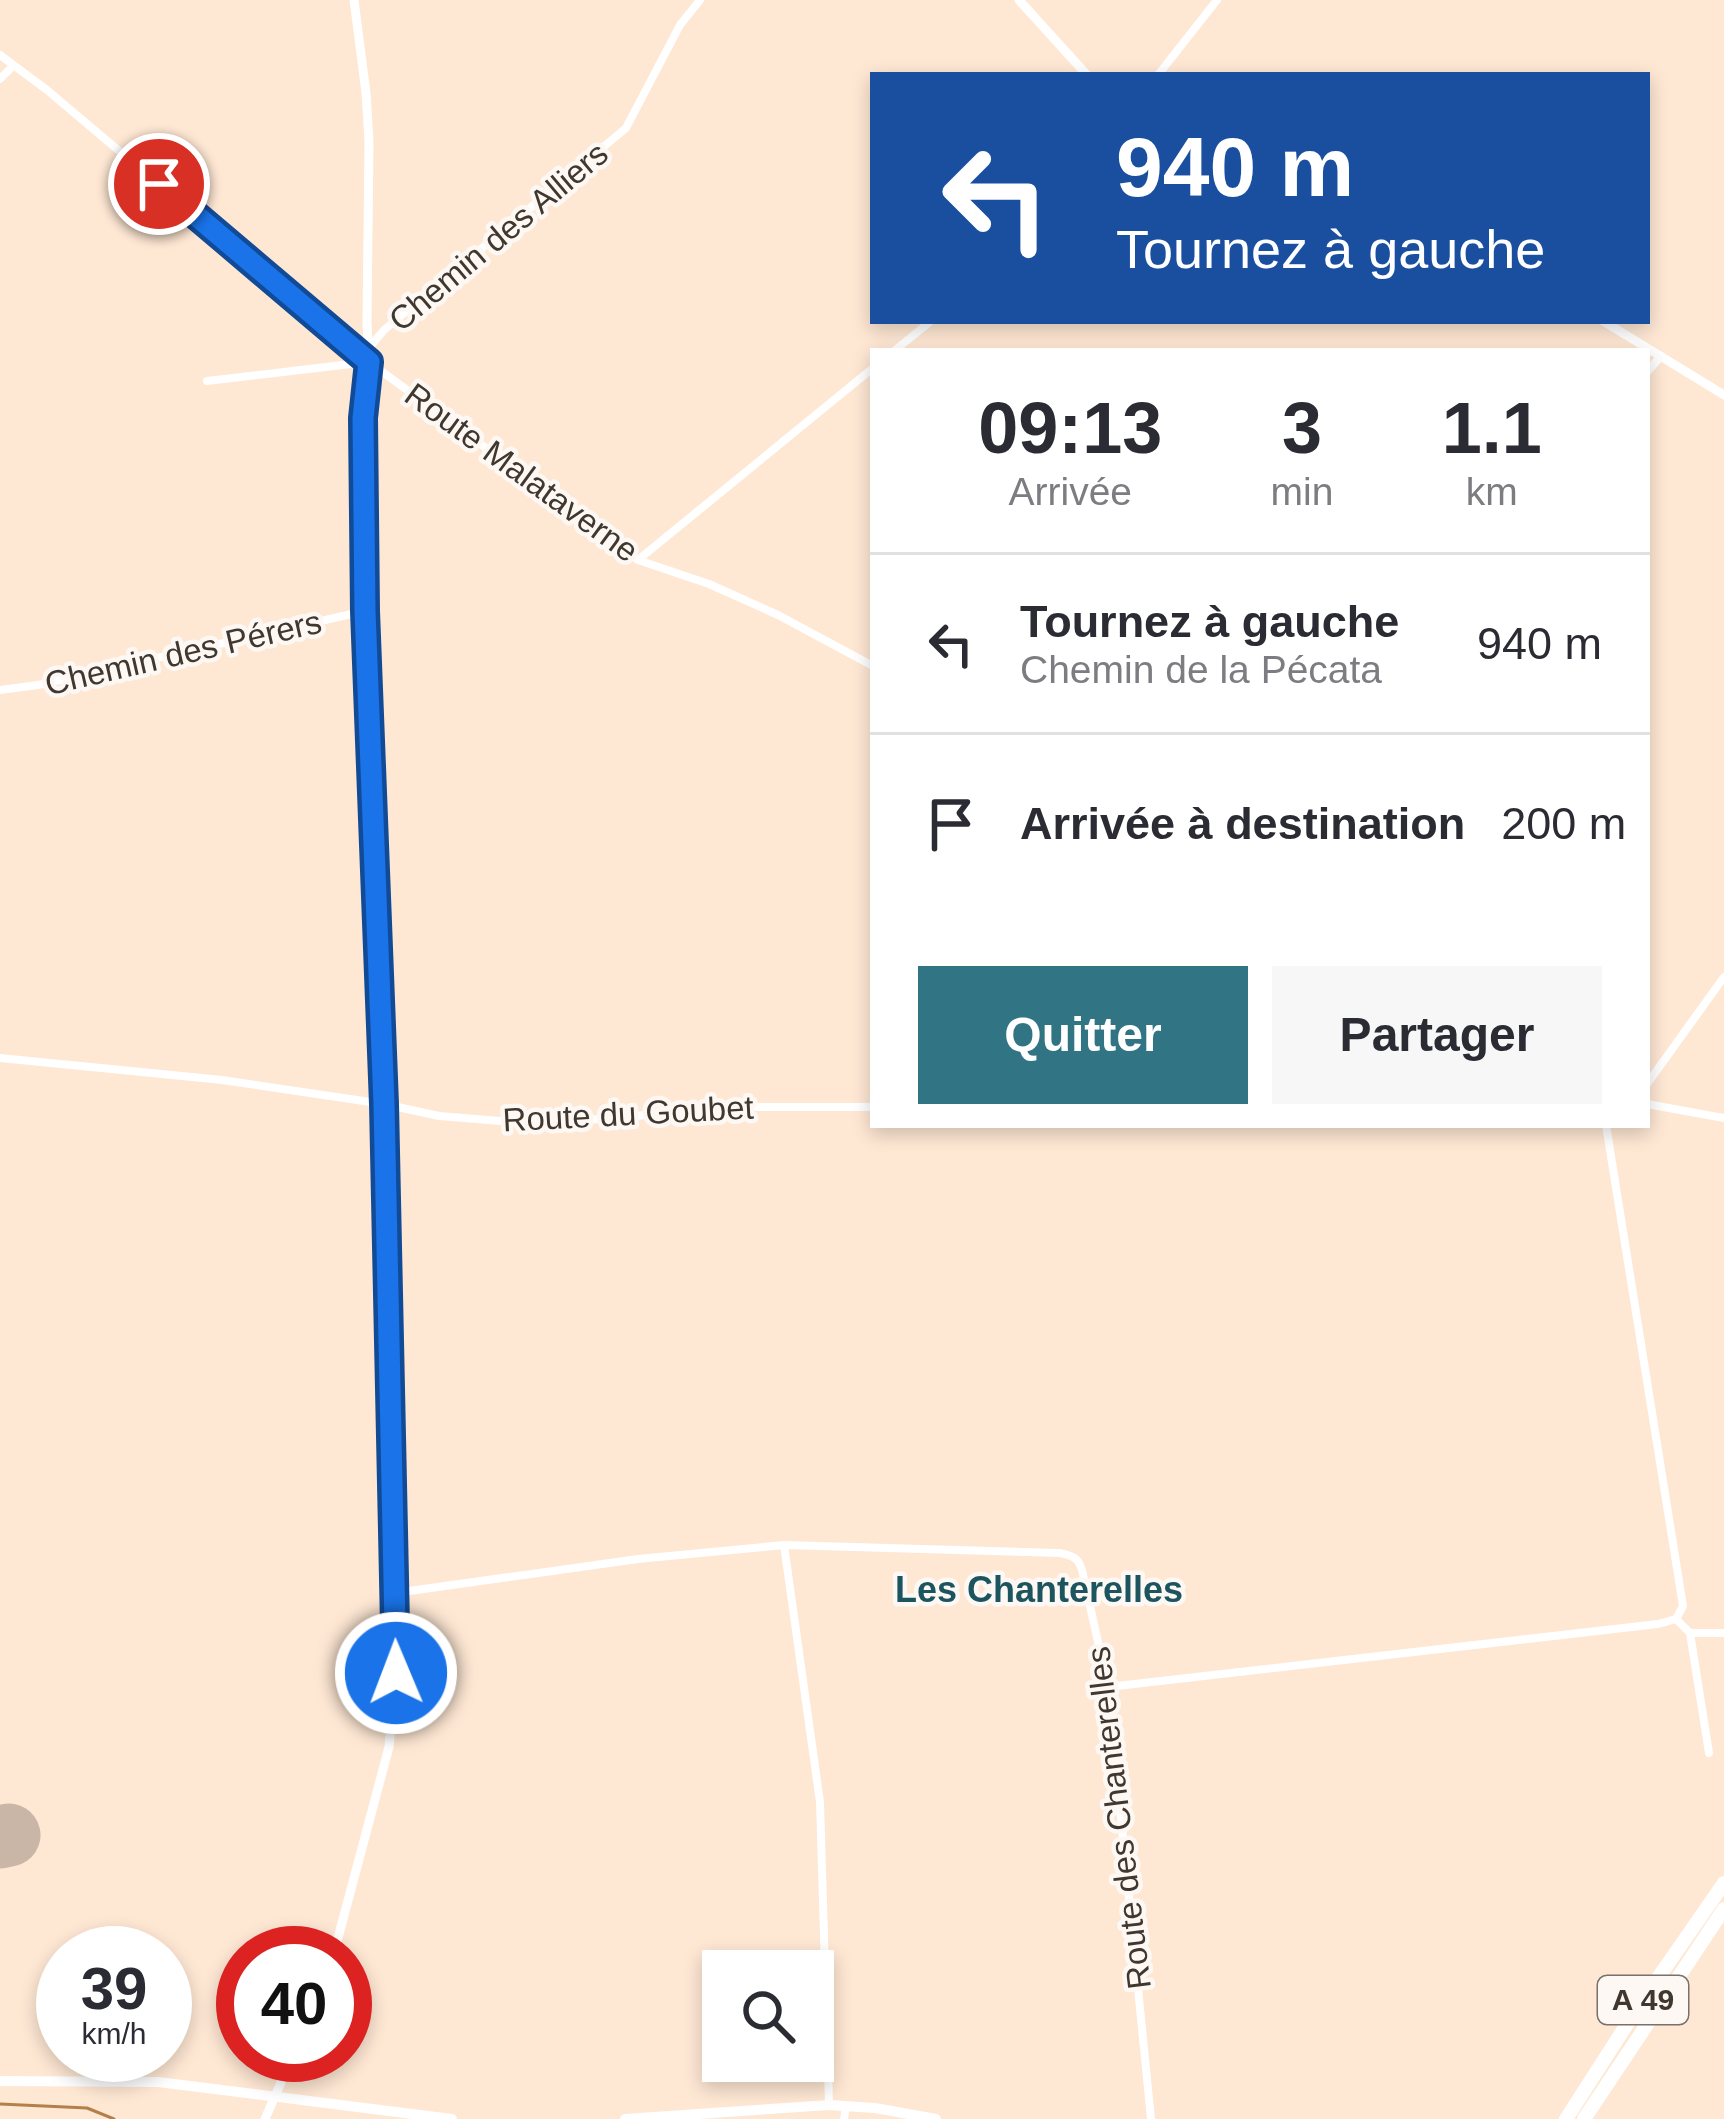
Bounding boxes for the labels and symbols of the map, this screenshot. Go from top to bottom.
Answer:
pin [108,133,210,235]
street label: Chemin des Alliers [382,134,615,338]
street label: Route Malataverne [398,375,645,569]
street label: Chemin des Pérers [41,603,325,702]
street label: Route du Goubet [502,1088,755,1139]
district label: Les Chanterelles [895,1569,1183,1610]
position arrow [333,1610,459,1736]
street label: Route des Chanterelles [1079,1645,1158,1991]
speed limit sign: 40 [216,1926,372,2082]
road number: A 49 [1598,1976,1688,2024]

